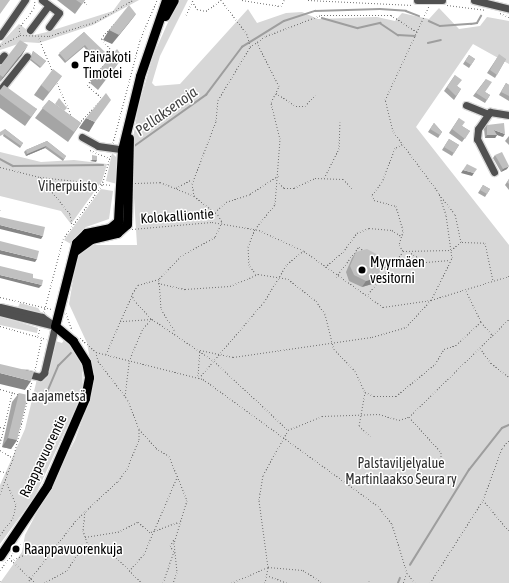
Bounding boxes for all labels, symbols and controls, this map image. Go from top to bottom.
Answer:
place label: Päiväkoti Timotei [83,49,131,82]
marker: Päiväkoti Timotei [70,60,80,70]
water label: Pellaksenoja [132,83,200,139]
park label: Viherpuisto [38,178,98,194]
street label: Kolokalliontie [140,205,214,227]
place label: Myyrmäen vesitorni [370,254,425,286]
marker: Myyrmäen vesitorni [357,265,367,275]
park label: Laajametsä [26,388,86,404]
street label: Raappavuorentie [16,412,70,500]
park label: Palstaviljelyalue Martinlaakso Seura ry [345,455,457,488]
place label: Raappavuorenkuja [24,541,123,557]
marker: Raappavuorenkuja [11,544,21,554]

